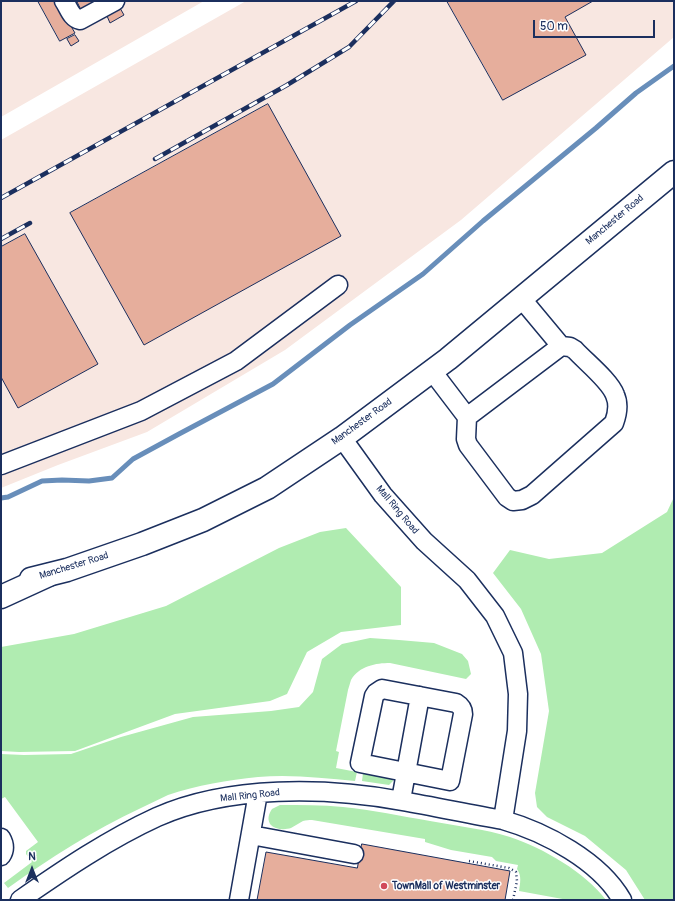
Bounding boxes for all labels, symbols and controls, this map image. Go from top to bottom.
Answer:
scale bar [535,12,657,38]
text: 50 m [540,19,568,34]
street label: Manchester Road [584,192,646,248]
street label: Manchester Road [329,396,395,448]
street label: Mall Ring Road [373,483,421,537]
street label: Manchester Road [38,550,110,582]
street label: Mall Ring Road [220,787,280,805]
north arrow [12,849,52,889]
text: N [28,850,36,863]
place label: TownMall of Westminster [392,880,500,892]
marker: TownMall of Westminster [379,881,389,891]

